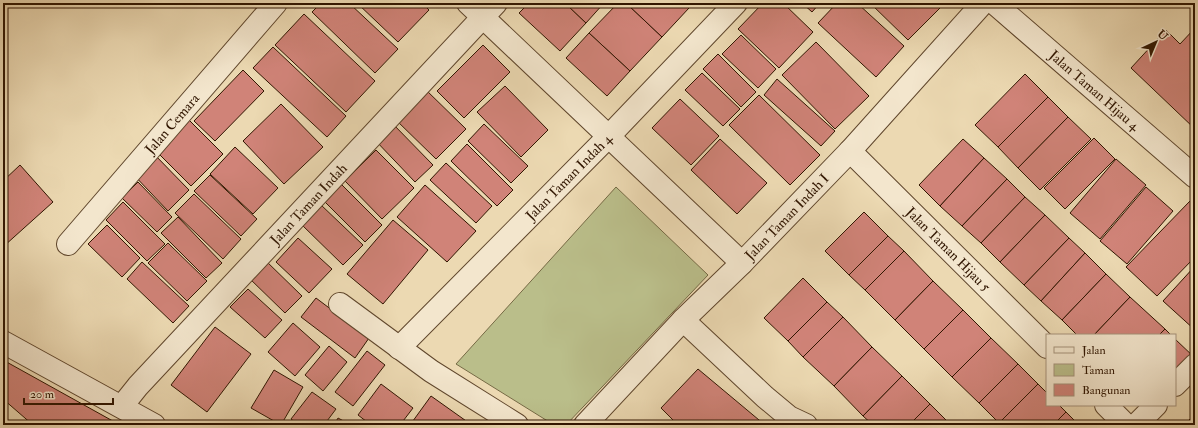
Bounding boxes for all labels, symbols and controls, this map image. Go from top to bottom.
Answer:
north arrow [1136,22,1176,62]
text: U [1155,27,1171,44]
street label: Jalan Taman Hijau 4 [1045,46,1144,135]
street label: Jalan Cemara [140,90,203,158]
street label: Jalan Taman Indah 4 [521,129,616,224]
street label: Jalan Taman Indah [266,159,351,249]
street label: Jalan Taman Indah I [740,170,832,264]
street label: Jalan Taman Hijau 5 [902,203,995,295]
legend [1046,334,1176,406]
text: Jalan [1081,343,1106,358]
text: Taman [1082,363,1115,378]
scale bar [24,380,113,406]
text: Bangunan [1082,383,1131,398]
text: 20 m [30,387,55,402]

